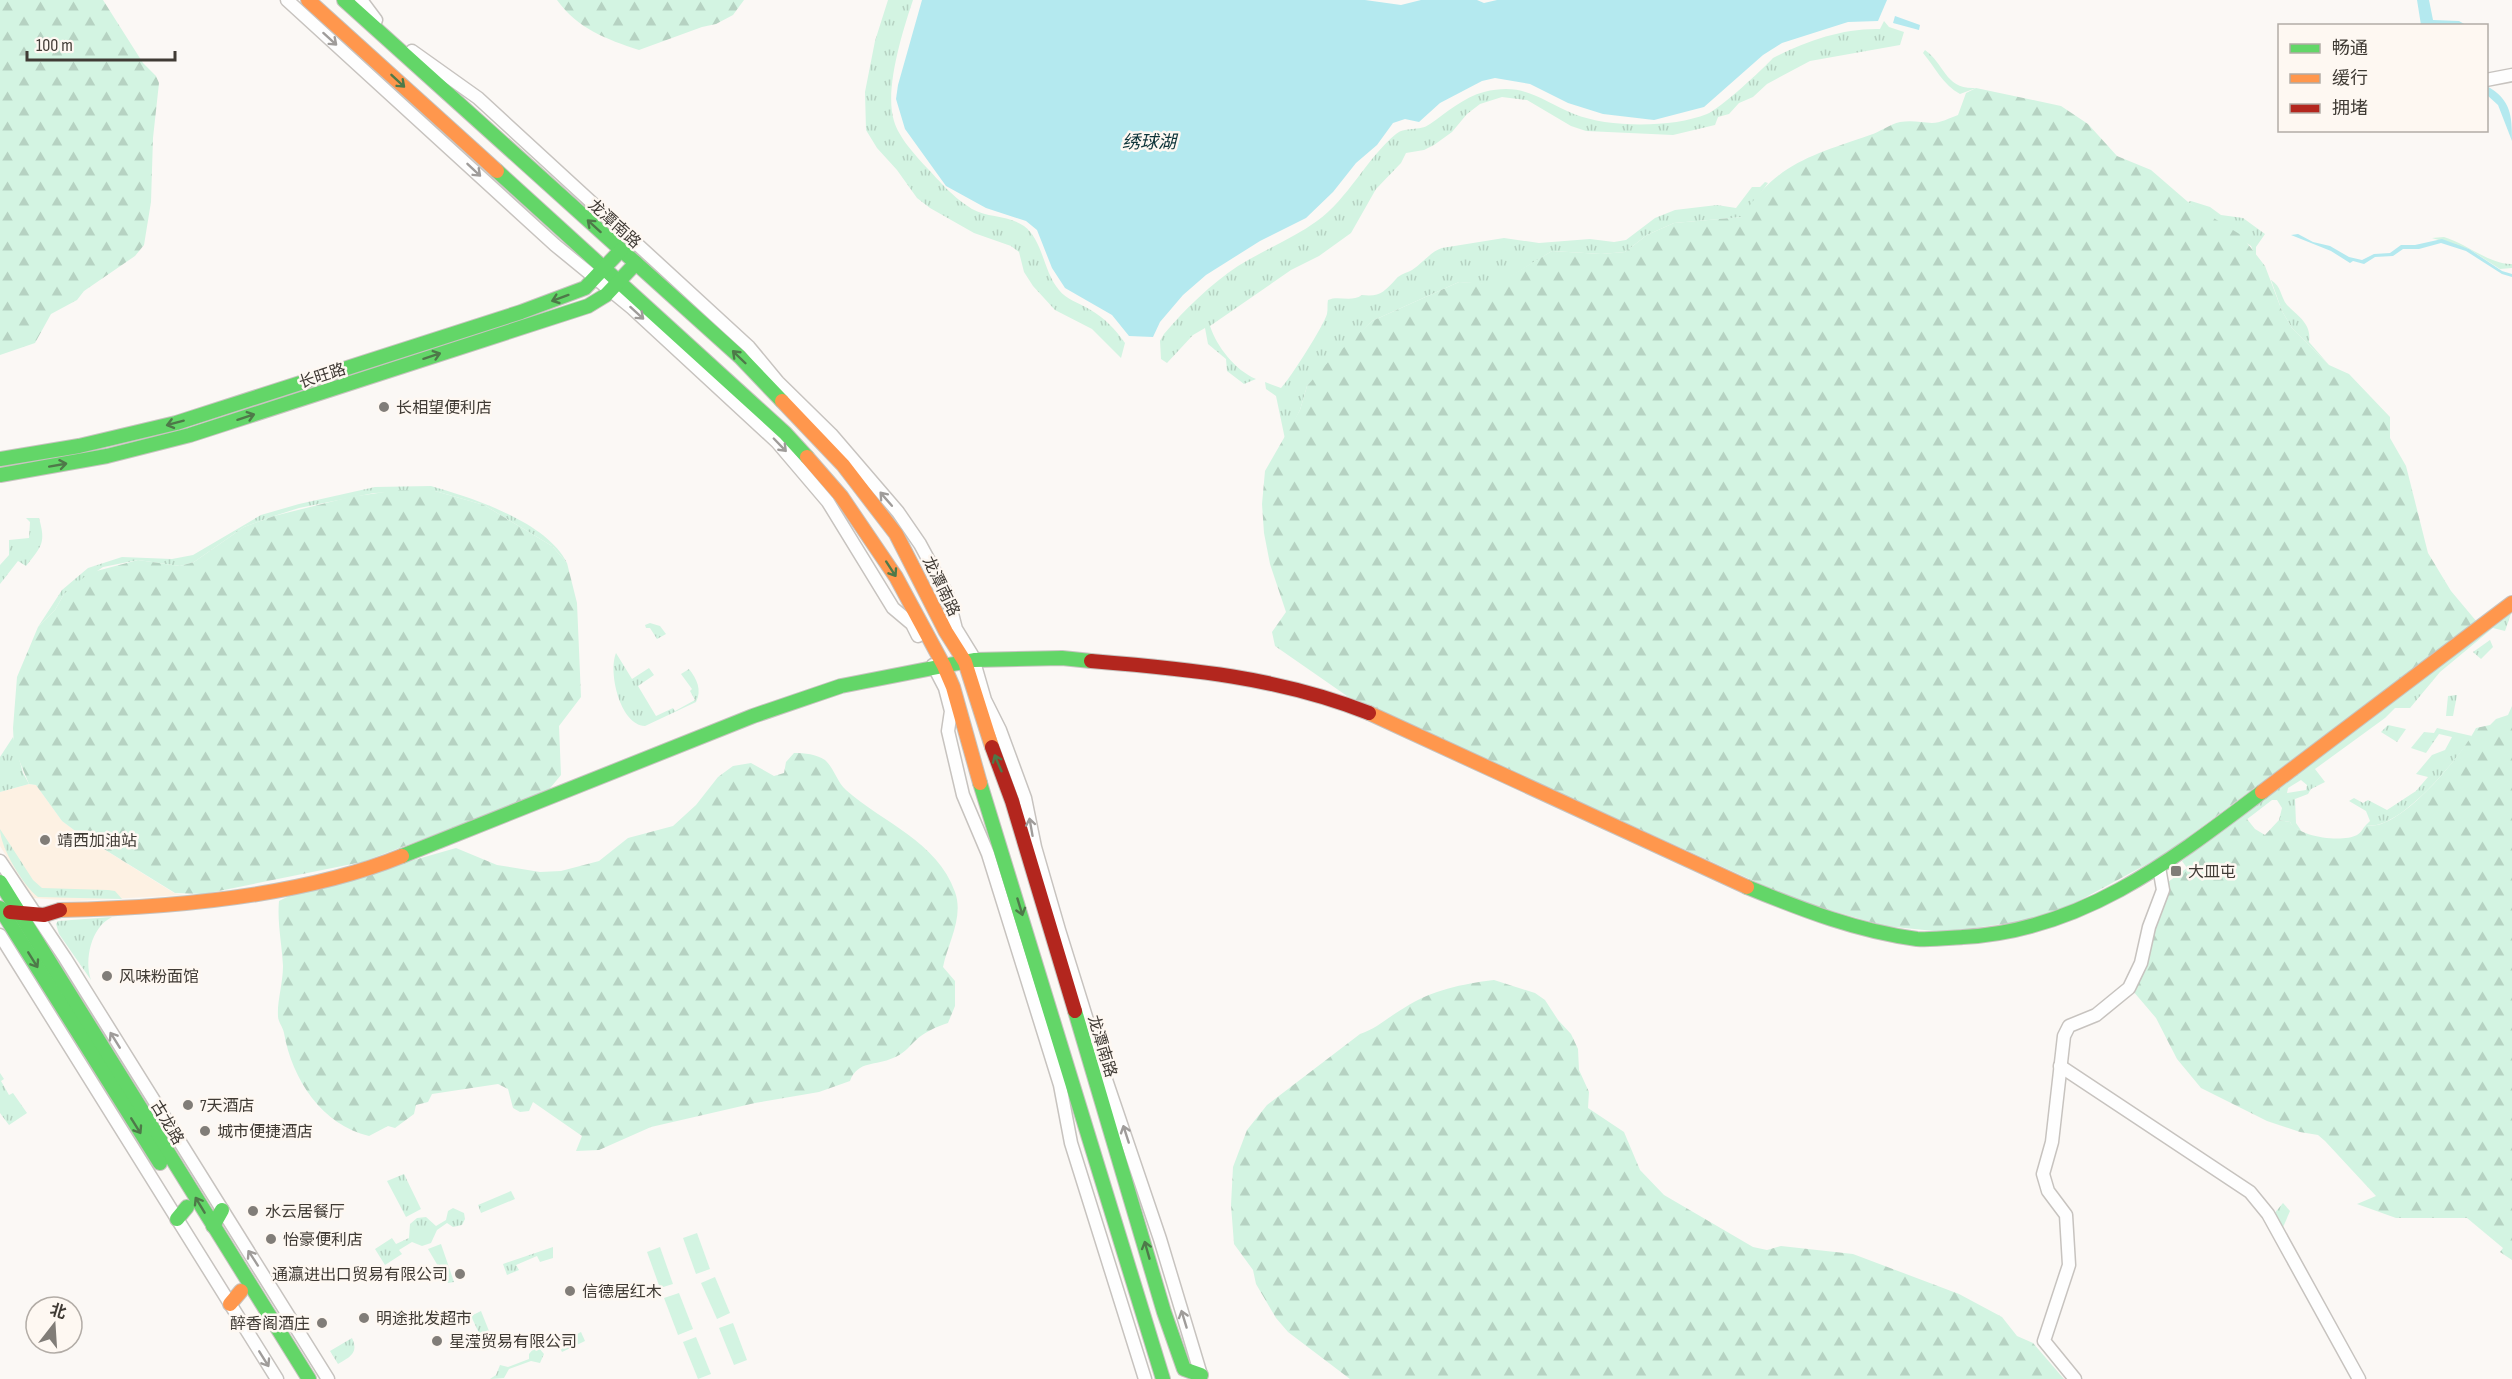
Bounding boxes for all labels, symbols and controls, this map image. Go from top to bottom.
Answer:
scale bar [27,24,176,62]
legend [2278,24,2488,132]
one-way arrow [322,32,337,46]
text: 100 m [36,35,73,56]
text: 畅通 [2332,38,2368,59]
text: 缓行 [2332,68,2368,89]
one-way arrow [391,74,406,88]
text: 拥堵 [2332,98,2368,119]
water label: 绣球湖 [1122,132,1179,153]
one-way arrow [467,163,482,177]
street label: 龙潭南路 [584,196,644,253]
one-way arrow [587,219,602,233]
one-way arrow [551,293,570,304]
one-way arrow [629,306,644,320]
one-way arrow [422,350,441,361]
one-way arrow [732,350,747,364]
street label: 长旺路 [297,360,348,393]
place label: 长相望便利店 [396,399,492,418]
marker: 长相望便利店 [377,400,391,414]
one-way arrow [236,411,255,422]
one-way arrow [166,417,185,429]
one-way arrow [772,438,787,453]
one-way arrow [47,459,67,470]
one-way arrow [879,492,893,507]
street label: 龙潭南路 [918,554,963,620]
one-way arrow [885,561,897,577]
one-way arrow [992,754,1003,772]
one-way arrow [1026,818,1037,837]
place label: 靖西加油站 [57,832,137,851]
marker: 靖西加油站 [38,833,52,847]
place label: 大皿屯 [2188,863,2236,882]
marker: 大皿屯 [2169,864,2183,878]
one-way arrow [1015,897,1026,916]
one-way arrow [28,951,40,968]
place label: 风味粉面馆 [119,968,199,987]
marker: 风味粉面馆 [100,969,114,983]
street label: 龙潭南路 [1083,1013,1120,1080]
one-way arrow [109,1032,121,1049]
street label: 古龙路 [146,1097,187,1148]
place label: 7天酒店 [200,1097,254,1116]
marker: 7天酒店 [181,1098,195,1112]
one-way arrow [131,1117,143,1134]
place label: 城市便捷酒店 [217,1123,313,1142]
marker: 城市便捷酒店 [198,1124,212,1138]
one-way arrow [1119,1125,1130,1143]
one-way arrow [193,1197,205,1214]
place label: 水云居餐厅 [265,1203,345,1222]
marker: 水云居餐厅 [246,1204,260,1218]
place label: 怡豪便利店 [283,1231,363,1250]
marker: 怡豪便利店 [264,1232,278,1246]
one-way arrow [1141,1241,1152,1260]
one-way arrow [247,1250,259,1267]
place label: 通瀛进出口贸易有限公司 [272,1265,448,1285]
marker: 通瀛进出口贸易有限公司 [453,1267,467,1281]
place label: 信德居红木 [582,1283,662,1302]
marker: 信德居红木 [563,1284,577,1298]
north arrow [24,1295,84,1355]
text: 北 [48,1301,68,1324]
place label: 明途批发超市 [376,1310,472,1329]
one-way arrow [1178,1310,1189,1329]
marker: 明途批发超市 [357,1311,371,1325]
place label: 醉香阁酒庄 [230,1315,310,1334]
marker: 醉香阁酒庄 [315,1316,329,1330]
place label: 星滢贸易有限公司 [449,1333,577,1352]
marker: 星滢贸易有限公司 [430,1334,444,1348]
one-way arrow [259,1350,271,1367]

